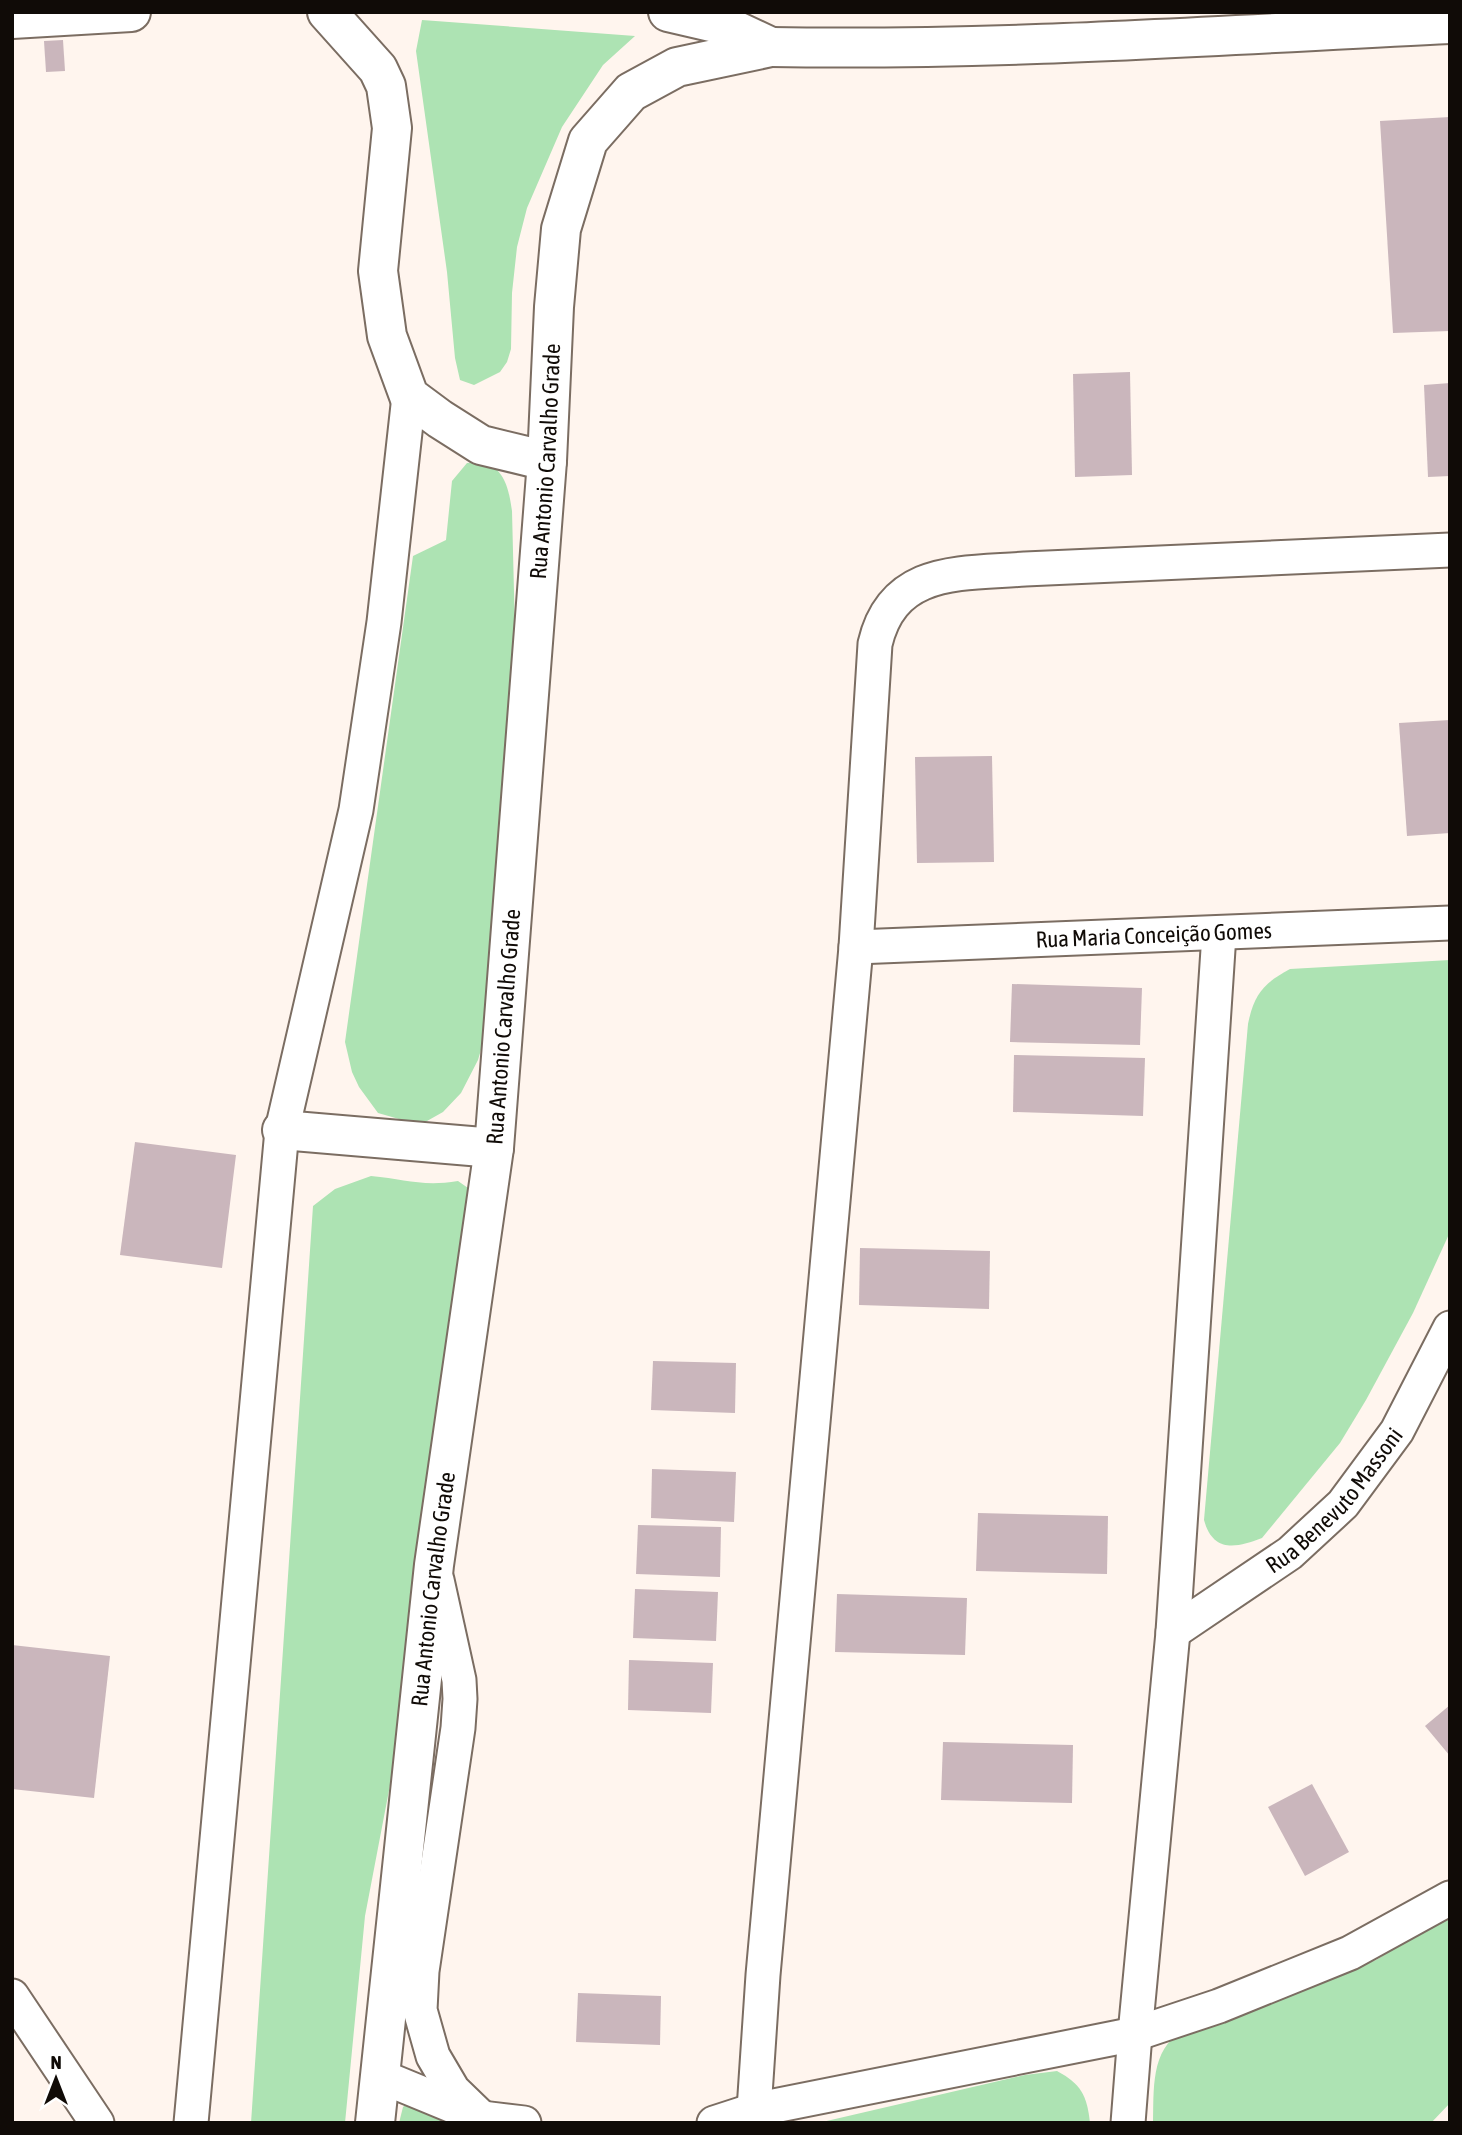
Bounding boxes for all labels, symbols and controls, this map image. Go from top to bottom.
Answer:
street label: Rua Antonio Carvalho Grade [525,343,565,580]
street label: Rua Antonio Carvalho Grade [481,908,525,1146]
street label: Rua Maria Conceição Gomes [1035,917,1272,953]
street label: Rua Benevuto Massoni [1261,1423,1408,1578]
street label: Rua Antonio Carvalho Grade [406,1470,460,1708]
north arrow [21,2044,91,2114]
text: N [50,2051,62,2073]

